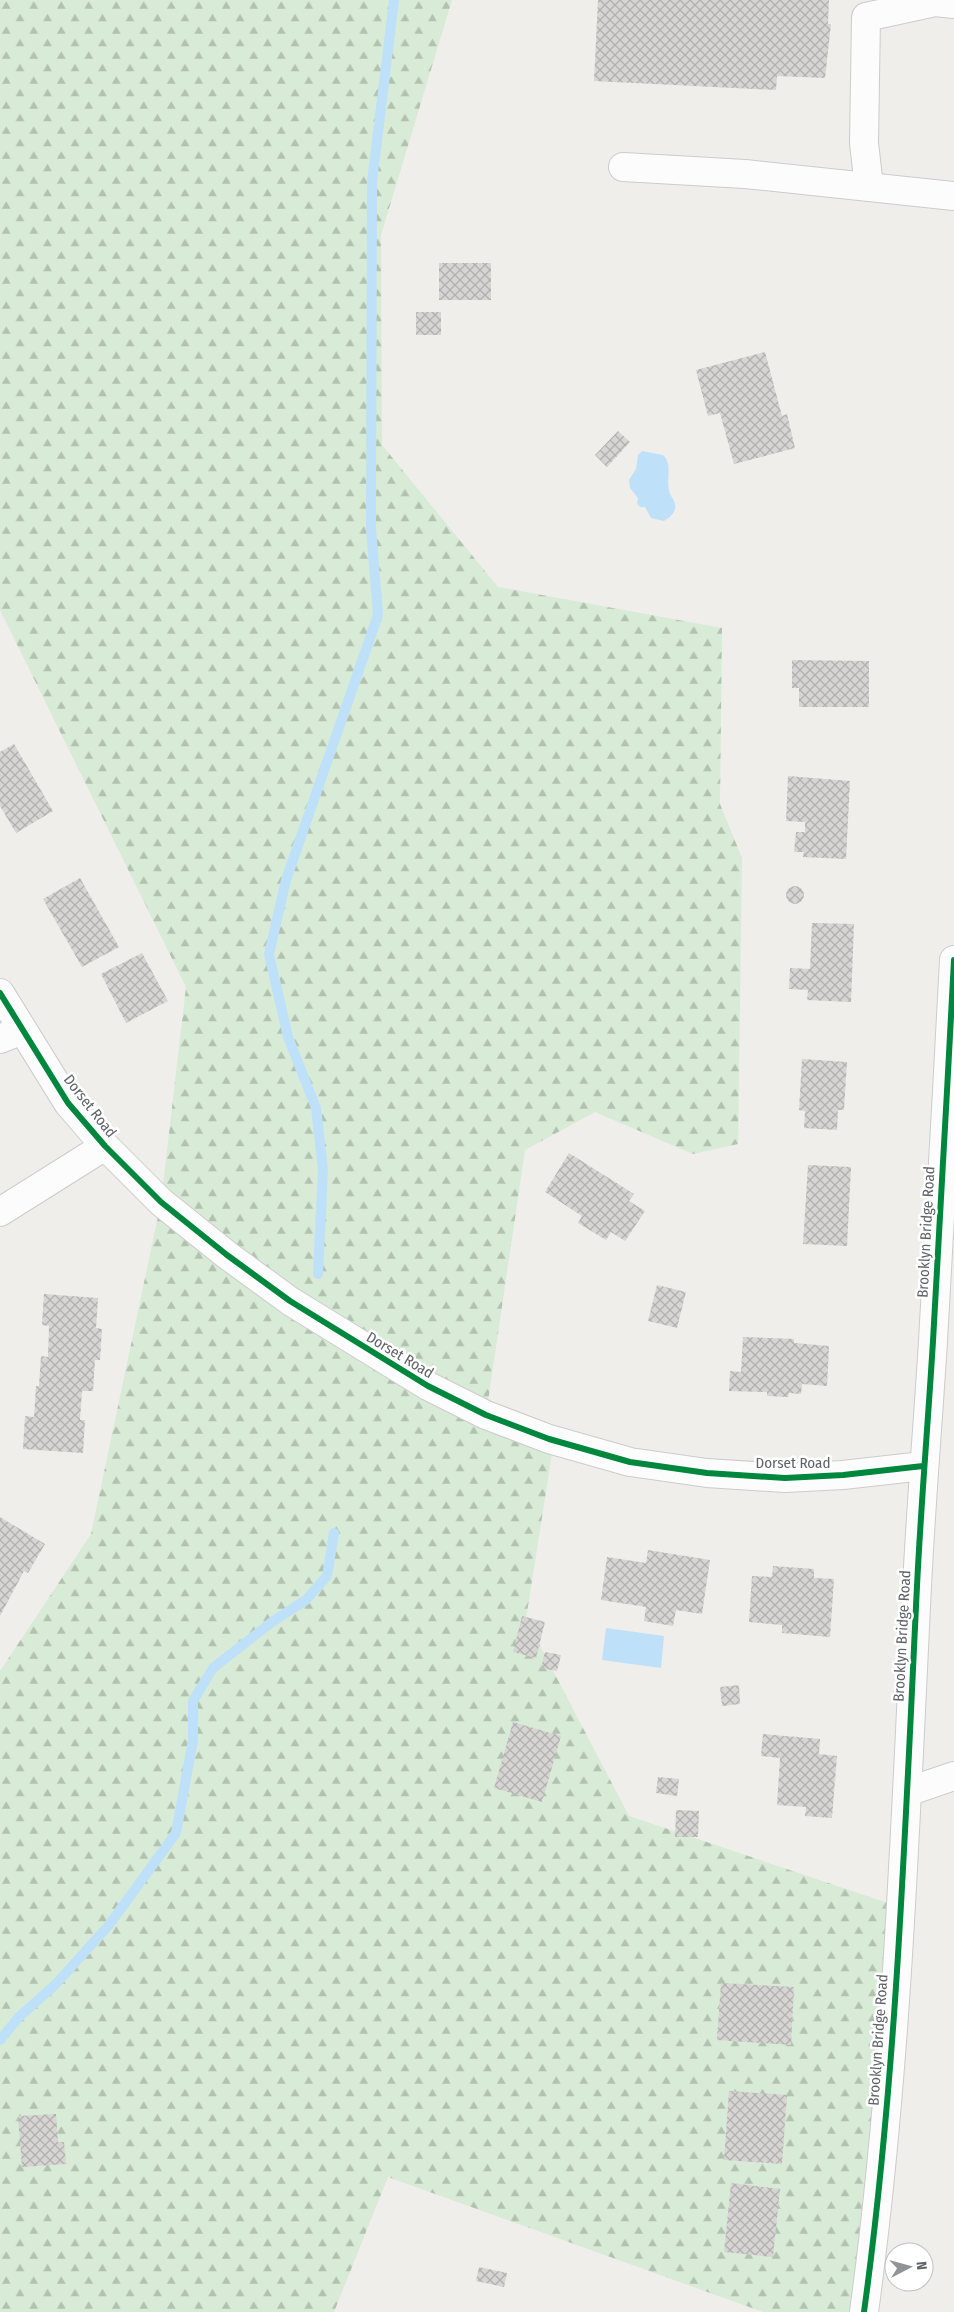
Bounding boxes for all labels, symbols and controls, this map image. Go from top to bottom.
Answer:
street label: Dorset Road [60,1071,120,1141]
street label: Brooklyn Bridge Road [914,1166,938,1298]
street label: Dorset Road [363,1328,437,1382]
street label: Dorset Road [756,1454,830,1472]
street label: Brooklyn Bridge Road [890,1570,914,1702]
street label: Brooklyn Bridge Road [864,1974,892,2106]
north arrow [884,2242,934,2292]
text: N [913,2261,930,2271]

